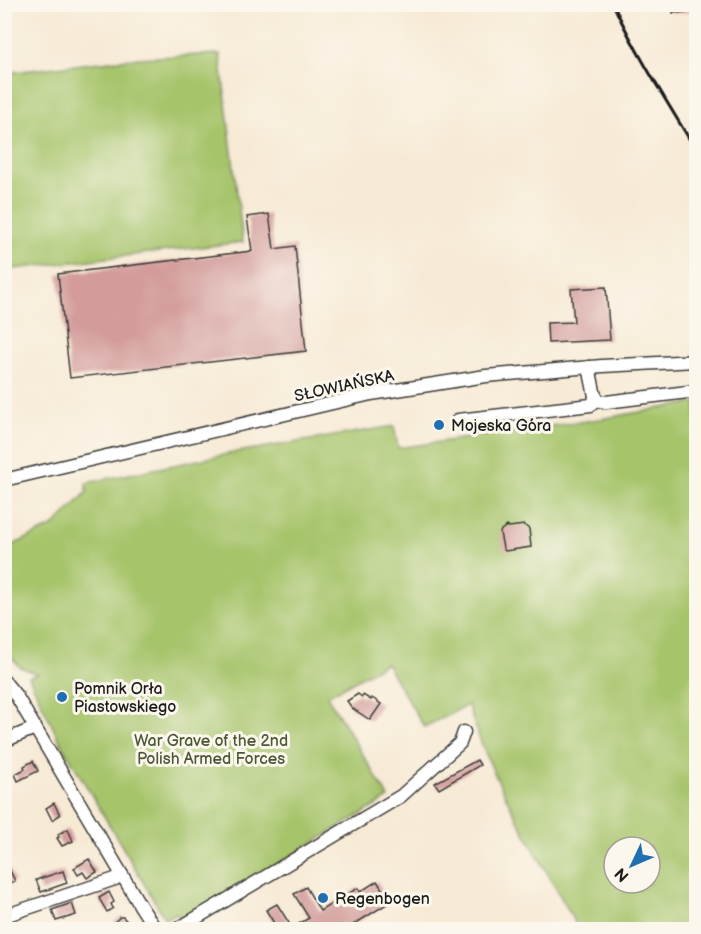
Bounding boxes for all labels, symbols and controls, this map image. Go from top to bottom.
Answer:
street label: SŁOWIAŃSKA [292,365,396,406]
place label: Mojeska Góra [451,417,551,436]
marker: Mojeska Góra [432,418,446,432]
place label: Pomnik Orła Piastowskiego [74,680,176,717]
marker: Pomnik Orła Piastowskiego [55,690,69,704]
park label: War Grave of the 2nd Polish Armed Forces [134,732,288,769]
north arrow [602,835,662,895]
text: N [611,863,633,885]
place label: Regenbogen [335,890,430,909]
marker: Regenbogen [316,891,330,905]

